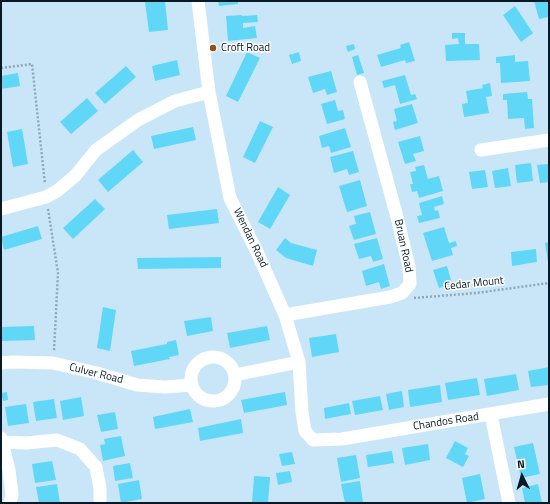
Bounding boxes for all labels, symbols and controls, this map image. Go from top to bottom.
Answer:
place label: Croft Road [221,41,270,55]
marker: Croft Road [208,43,218,53]
street label: Wendan Road [230,206,270,270]
street label: Bruan Road [391,218,415,274]
street label: Cedar Mount [444,274,504,294]
street label: Culver Road [68,361,124,387]
street label: Chandos Road [412,410,480,434]
north arrow [502,456,542,496]
text: N [516,456,525,472]

